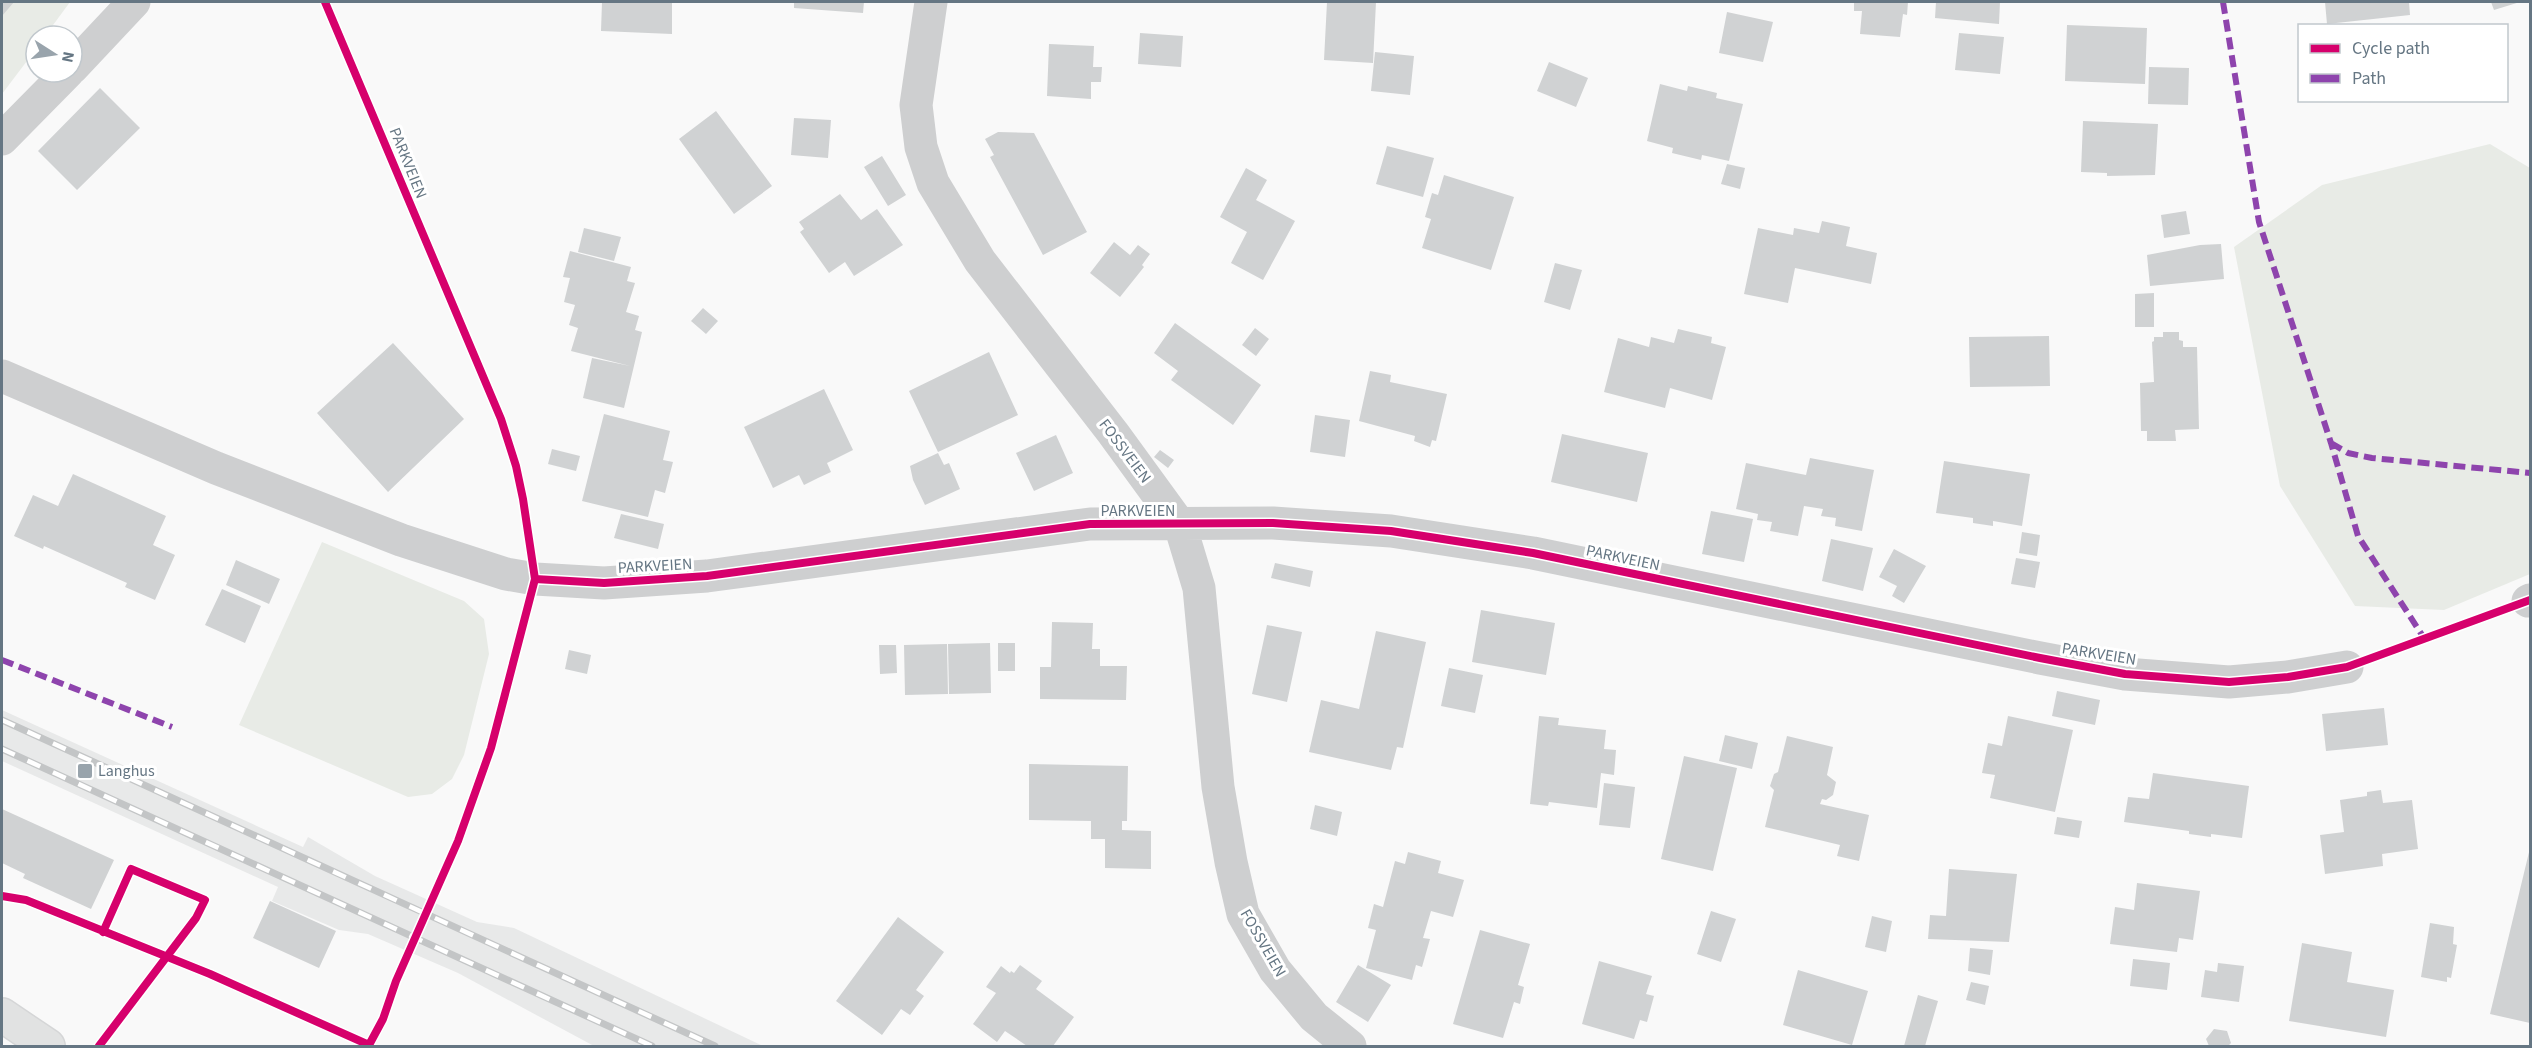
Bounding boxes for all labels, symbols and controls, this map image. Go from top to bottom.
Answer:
north arrow [24,24,84,84]
legend [2298,24,2508,102]
text: Cycle path [2352,36,2430,61]
text: N [56,49,80,64]
text: Path [2352,66,2386,91]
street label: PARKVEIEN [384,124,432,202]
street label: FOSSVEIEN [1094,414,1156,488]
street label: PARKVEIEN [1101,500,1175,522]
street label: PARKVEIEN [1584,539,1662,577]
street label: PARKVEIEN [617,553,693,579]
street label: PARKVEIEN [2060,637,2138,671]
place label: Langhus [98,760,155,782]
marker: Langhus [76,762,94,780]
street label: FOSSVEIEN [1235,905,1291,981]

